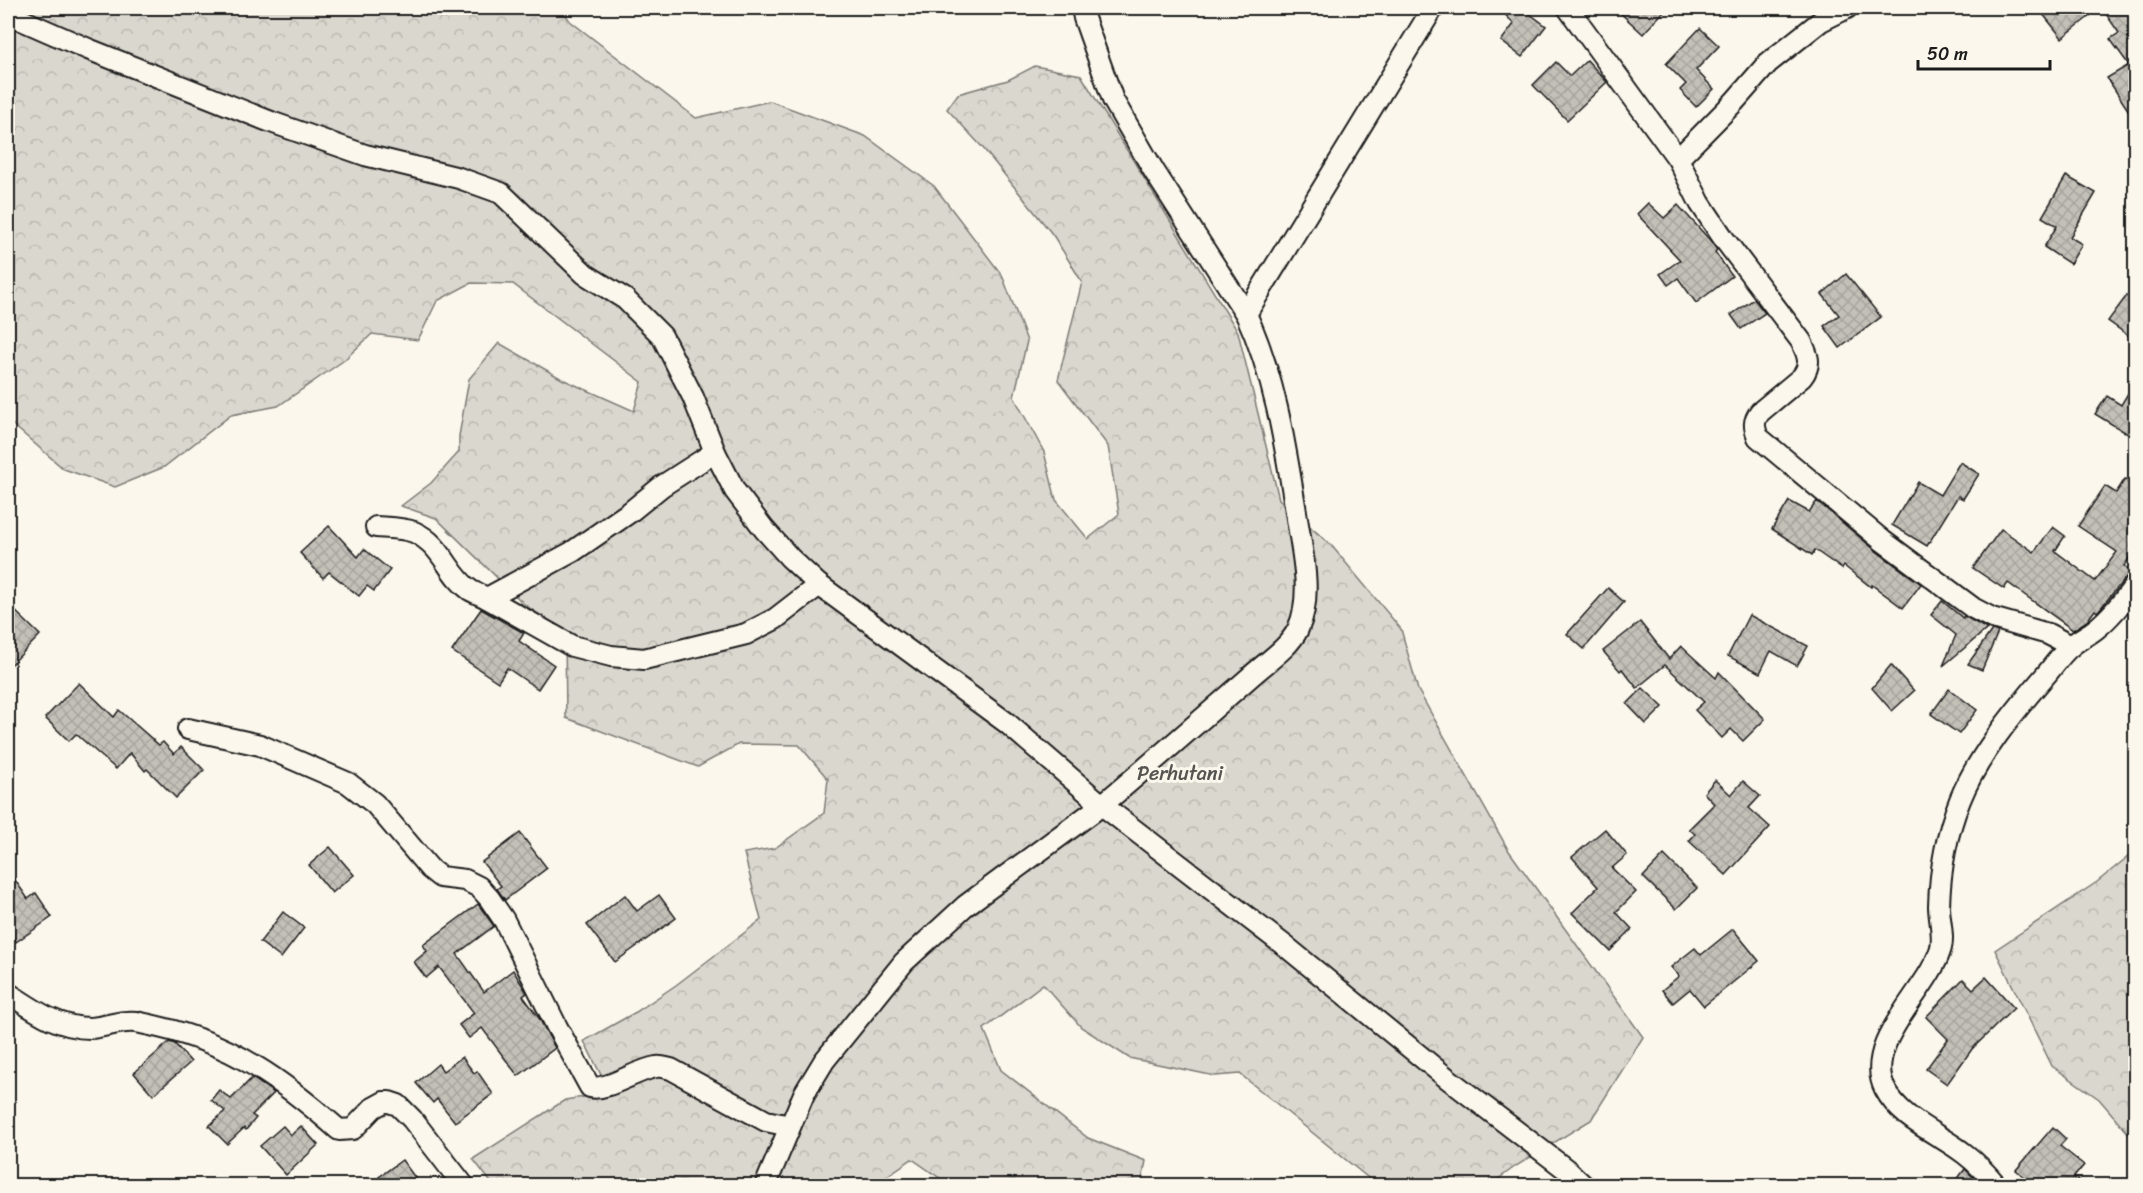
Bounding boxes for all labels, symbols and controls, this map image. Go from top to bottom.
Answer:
scale bar [1918,33,2050,71]
text: 50 m [1927,38,1968,70]
park label: Perhutani [1137,756,1225,791]

